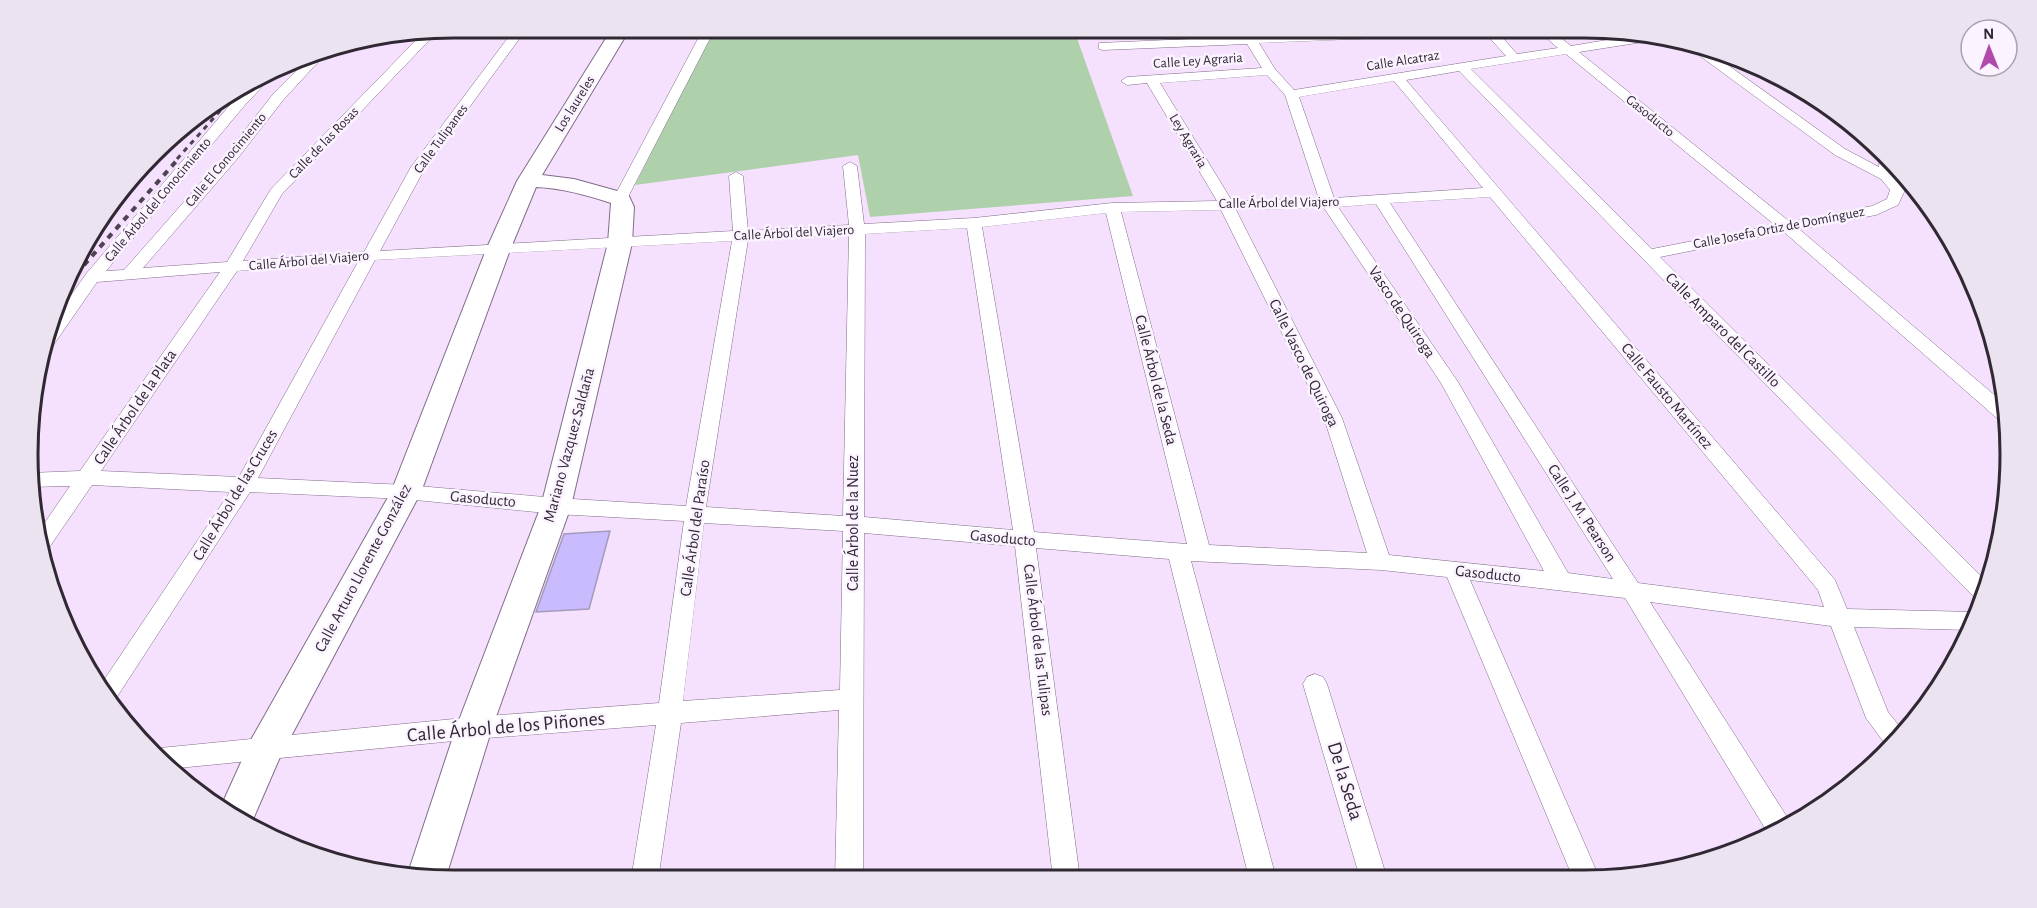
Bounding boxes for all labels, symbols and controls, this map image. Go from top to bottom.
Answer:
north arrow [1959,18,2019,78]
text: N [1983,26,1994,42]
street label: Calle Alcatraz [1365,48,1441,74]
street label: Calle Ley Agraria [1153,51,1244,71]
street label: Los laureles [552,74,598,134]
street label: Gasoducto [1623,92,1677,140]
street label: Calle Tulipanes [411,102,471,176]
street label: Calle de las Rosas [286,104,362,182]
street label: Calle El Conocimiento [183,110,269,210]
street label: Ley Agraria [1166,112,1210,171]
street label: Calle Árbol del Conocimiento [100,133,214,265]
street label: Calle Árbol del Viajero [1219,192,1339,211]
street label: Calle Josefa Ortiz de Domínguez [1692,204,1866,251]
street label: Calle Árbol del Viajero [733,220,855,243]
street label: Calle Árbol del Viajero [248,246,370,273]
street label: Vasco de Quiroga [1365,263,1438,361]
street label: Calle Amparo del Castillo [1662,269,1784,391]
street label: Calle Vasco de Quiroga [1265,296,1342,430]
street label: Calle Árbol de la Seda [1132,313,1182,447]
street label: Calle Fausto Martínez [1618,340,1716,452]
street label: Calle Árbol de la Plata [89,345,179,467]
street label: Mariano Vazquez Saldaña [541,366,597,524]
street label: Calle Árbol de las Cruces [188,426,280,563]
street label: Calle Árbol de la Nuez [843,455,861,591]
street label: Calle Árbol del Paraíso [675,458,713,597]
street label: Calle J. M. Pearson [1545,461,1619,565]
street label: Calle Arturo Llorente González [312,481,414,655]
street label: Gasoducto [449,488,517,510]
street label: Gasoducto [969,527,1037,549]
street label: Calle Árbol de las Tulipas [1021,563,1057,717]
street label: Gasoducto [1454,563,1522,585]
street label: Calle Árbol de los Piñones [406,707,606,746]
street label: De la Seda [1324,739,1366,823]

